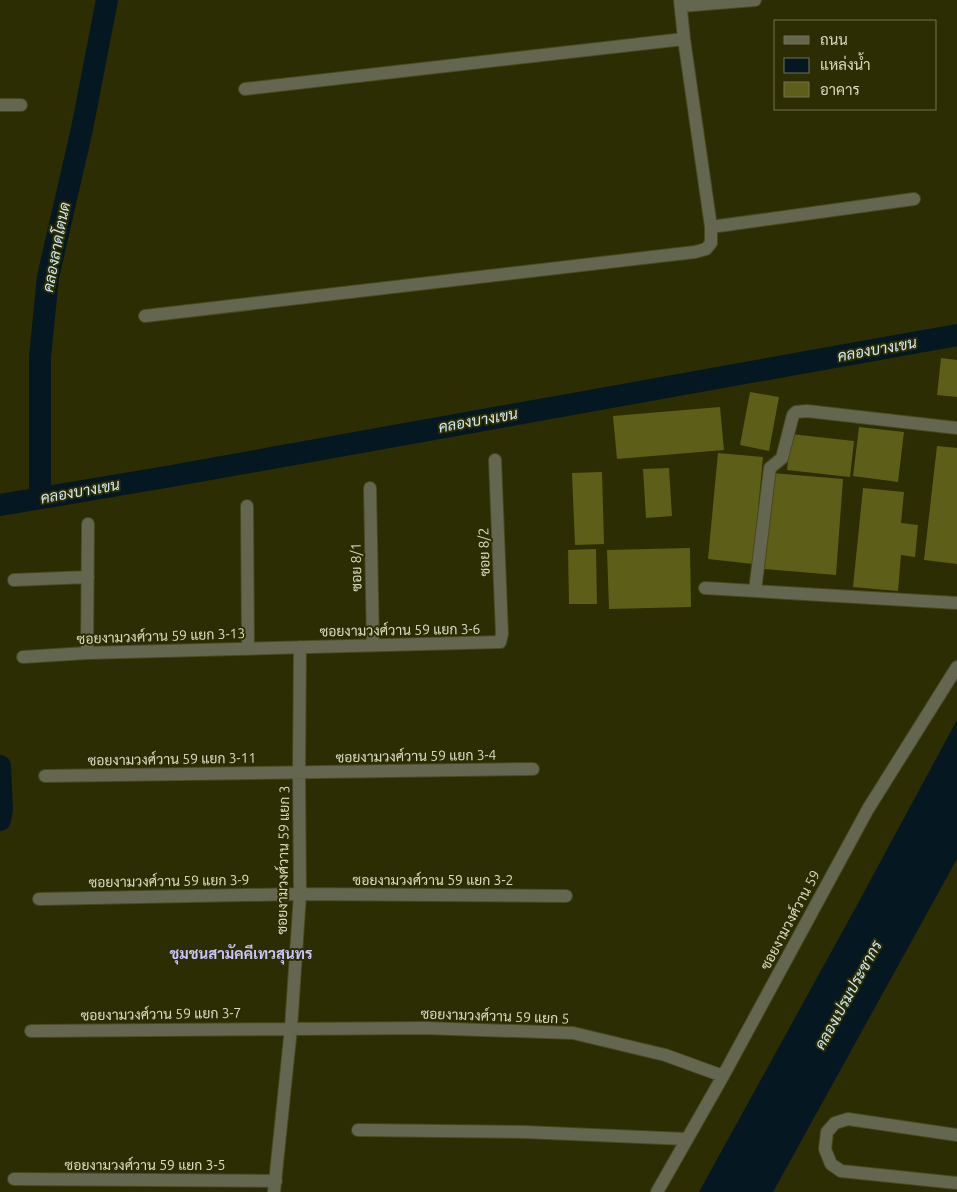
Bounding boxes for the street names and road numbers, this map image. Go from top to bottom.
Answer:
street label: ซอย 8/2 [475,527,493,577]
street label: ซอย 8/1 [348,542,364,592]
street label: ซอยงามวงศ์วาน 59 แยก 3-6 [319,620,481,639]
street label: ซอยงามวงศ์วาน 59 แยก 3-13 [76,624,246,647]
street label: ซอยงามวงศ์วาน 59 แยก 3-4 [335,746,497,765]
street label: ซอยงามวงศ์วาน 59 แยก 3-11 [87,749,257,768]
street label: ซอยงามวงศ์วาน 59 แยก 3 [273,785,292,935]
street label: ซอยงามวงศ์วาน 59 [756,867,823,973]
street label: ซอยงามวงศ์วาน 59 แยก 3-9 [88,871,250,890]
street label: ซอยงามวงศ์วาน 59 แยก 3-2 [353,871,513,888]
street label: ซอยงามวงศ์วาน 59 แยก 3-7 [80,1004,242,1023]
street label: ซอยงามวงศ์วาน 59 แยก 5 [420,1004,570,1027]
street label: ซอยงามวงศ์วาน 59 แยก 3-5 [65,1156,225,1173]

